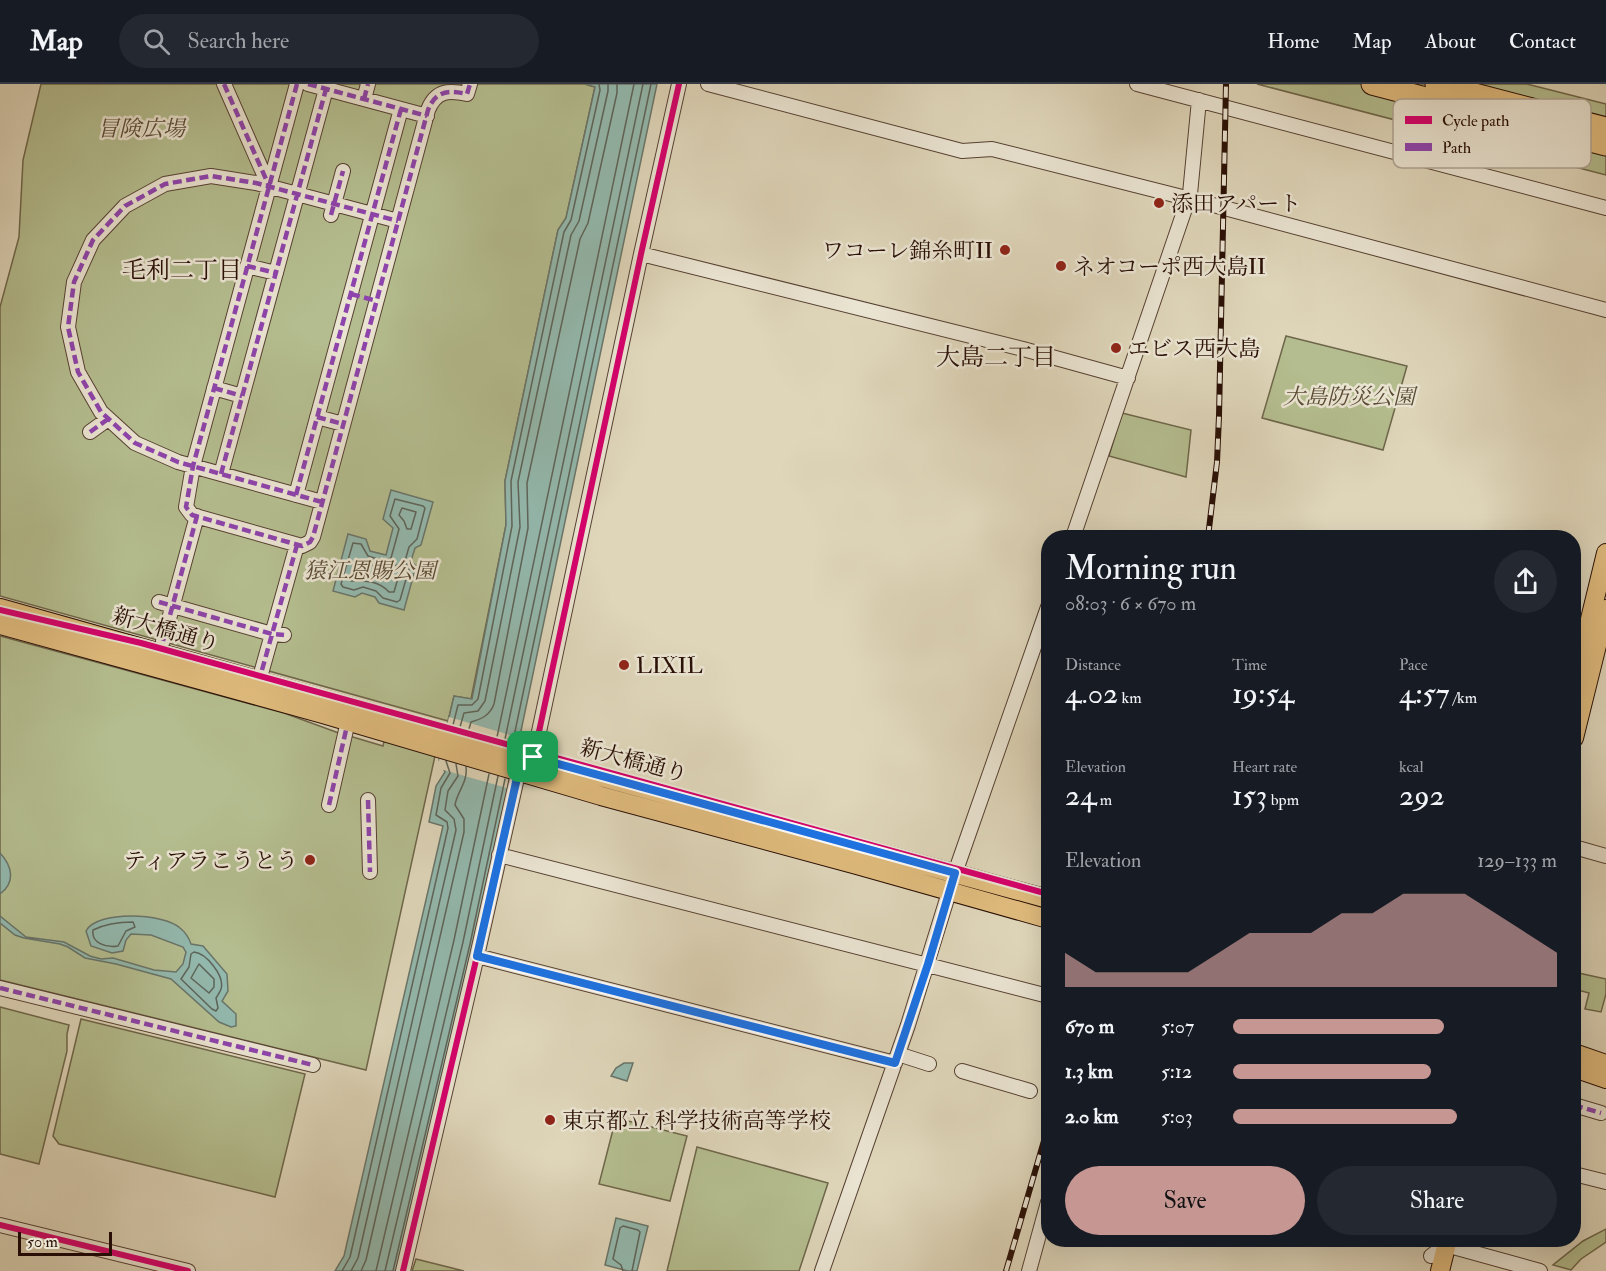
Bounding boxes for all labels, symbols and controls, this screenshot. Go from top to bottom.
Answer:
search box [119,14,539,68]
text: Map [30,24,83,59]
icon: search [140,25,173,58]
text: Search here [188,27,289,55]
text: Home [1267,28,1319,55]
text: Map [1352,28,1392,55]
text: About [1425,28,1476,55]
text: Contact [1509,28,1576,55]
legend [1393,99,1591,168]
text: Cycle path [1442,111,1510,132]
park label: 冒険広場 [97,115,187,143]
text: Path [1442,138,1472,158]
place label: 添田アパート [1171,190,1301,218]
marker: 添田アパート [1152,196,1166,210]
place label: ワコーレ錦糸町II [822,237,993,265]
marker: ワコーレ錦糸町II [998,243,1012,257]
place label: ネオコーポ西大島II [1073,253,1266,281]
district label: 毛利二丁目 [122,255,242,286]
marker: ネオコーポ西大島II [1054,259,1068,273]
place label: エビス西大島 [1128,335,1260,363]
marker: エビス西大島 [1109,341,1123,355]
district label: 大島二丁目 [936,342,1056,373]
park label: 大島防災公園 [1283,383,1418,411]
text: Morning run [1065,548,1237,589]
button: share [1494,550,1557,613]
park label: 猿江恩賜公園 [304,557,439,585]
text: 08:03 · 6 × 670 m [1065,591,1196,616]
street label: 新大橋通り [109,601,222,659]
place label: LIXIL [636,652,703,680]
text: Distance [1065,655,1121,675]
text: Time [1232,655,1267,675]
text: Pace [1399,655,1428,675]
marker: LIXIL [617,658,631,672]
text: 4.02 [1065,675,1118,712]
text: 19:54 [1232,675,1294,712]
text: 4:57 [1399,675,1450,712]
text: km [1118,688,1142,708]
text: /km [1450,688,1477,708]
pin [507,731,558,782]
street label: 新大橋通り [577,733,690,789]
icon: arrive [516,740,549,773]
text: Elevation [1065,757,1126,777]
text: Heart rate [1232,757,1297,777]
text: kcal [1399,757,1424,777]
text: 24 [1065,777,1096,814]
text: 153 [1232,777,1267,814]
text: 292 [1399,777,1445,814]
text: m [1096,790,1112,810]
text: bpm [1267,790,1299,810]
place label: ティアラこうとう [124,847,298,875]
text: Elevation [1065,848,1141,873]
text: 129–133 m [1477,848,1557,873]
marker: ティアラこうとう [303,853,317,867]
text: 670 m [1065,1014,1114,1039]
text: 5:07 [1161,1014,1194,1039]
text: 1.3 km [1065,1059,1113,1084]
text: 5:12 [1161,1059,1192,1084]
text: 2.0 km [1065,1104,1119,1129]
text: 5:03 [1161,1104,1193,1129]
place label: 東京都立 科学技術高等学校 [562,1107,831,1135]
marker: 東京都立 科学技術高等学校 [543,1113,557,1127]
button: Save [1065,1166,1305,1235]
button: Share [1317,1166,1557,1235]
scale bar [18,1229,112,1256]
text: 50 m [27,1232,58,1252]

